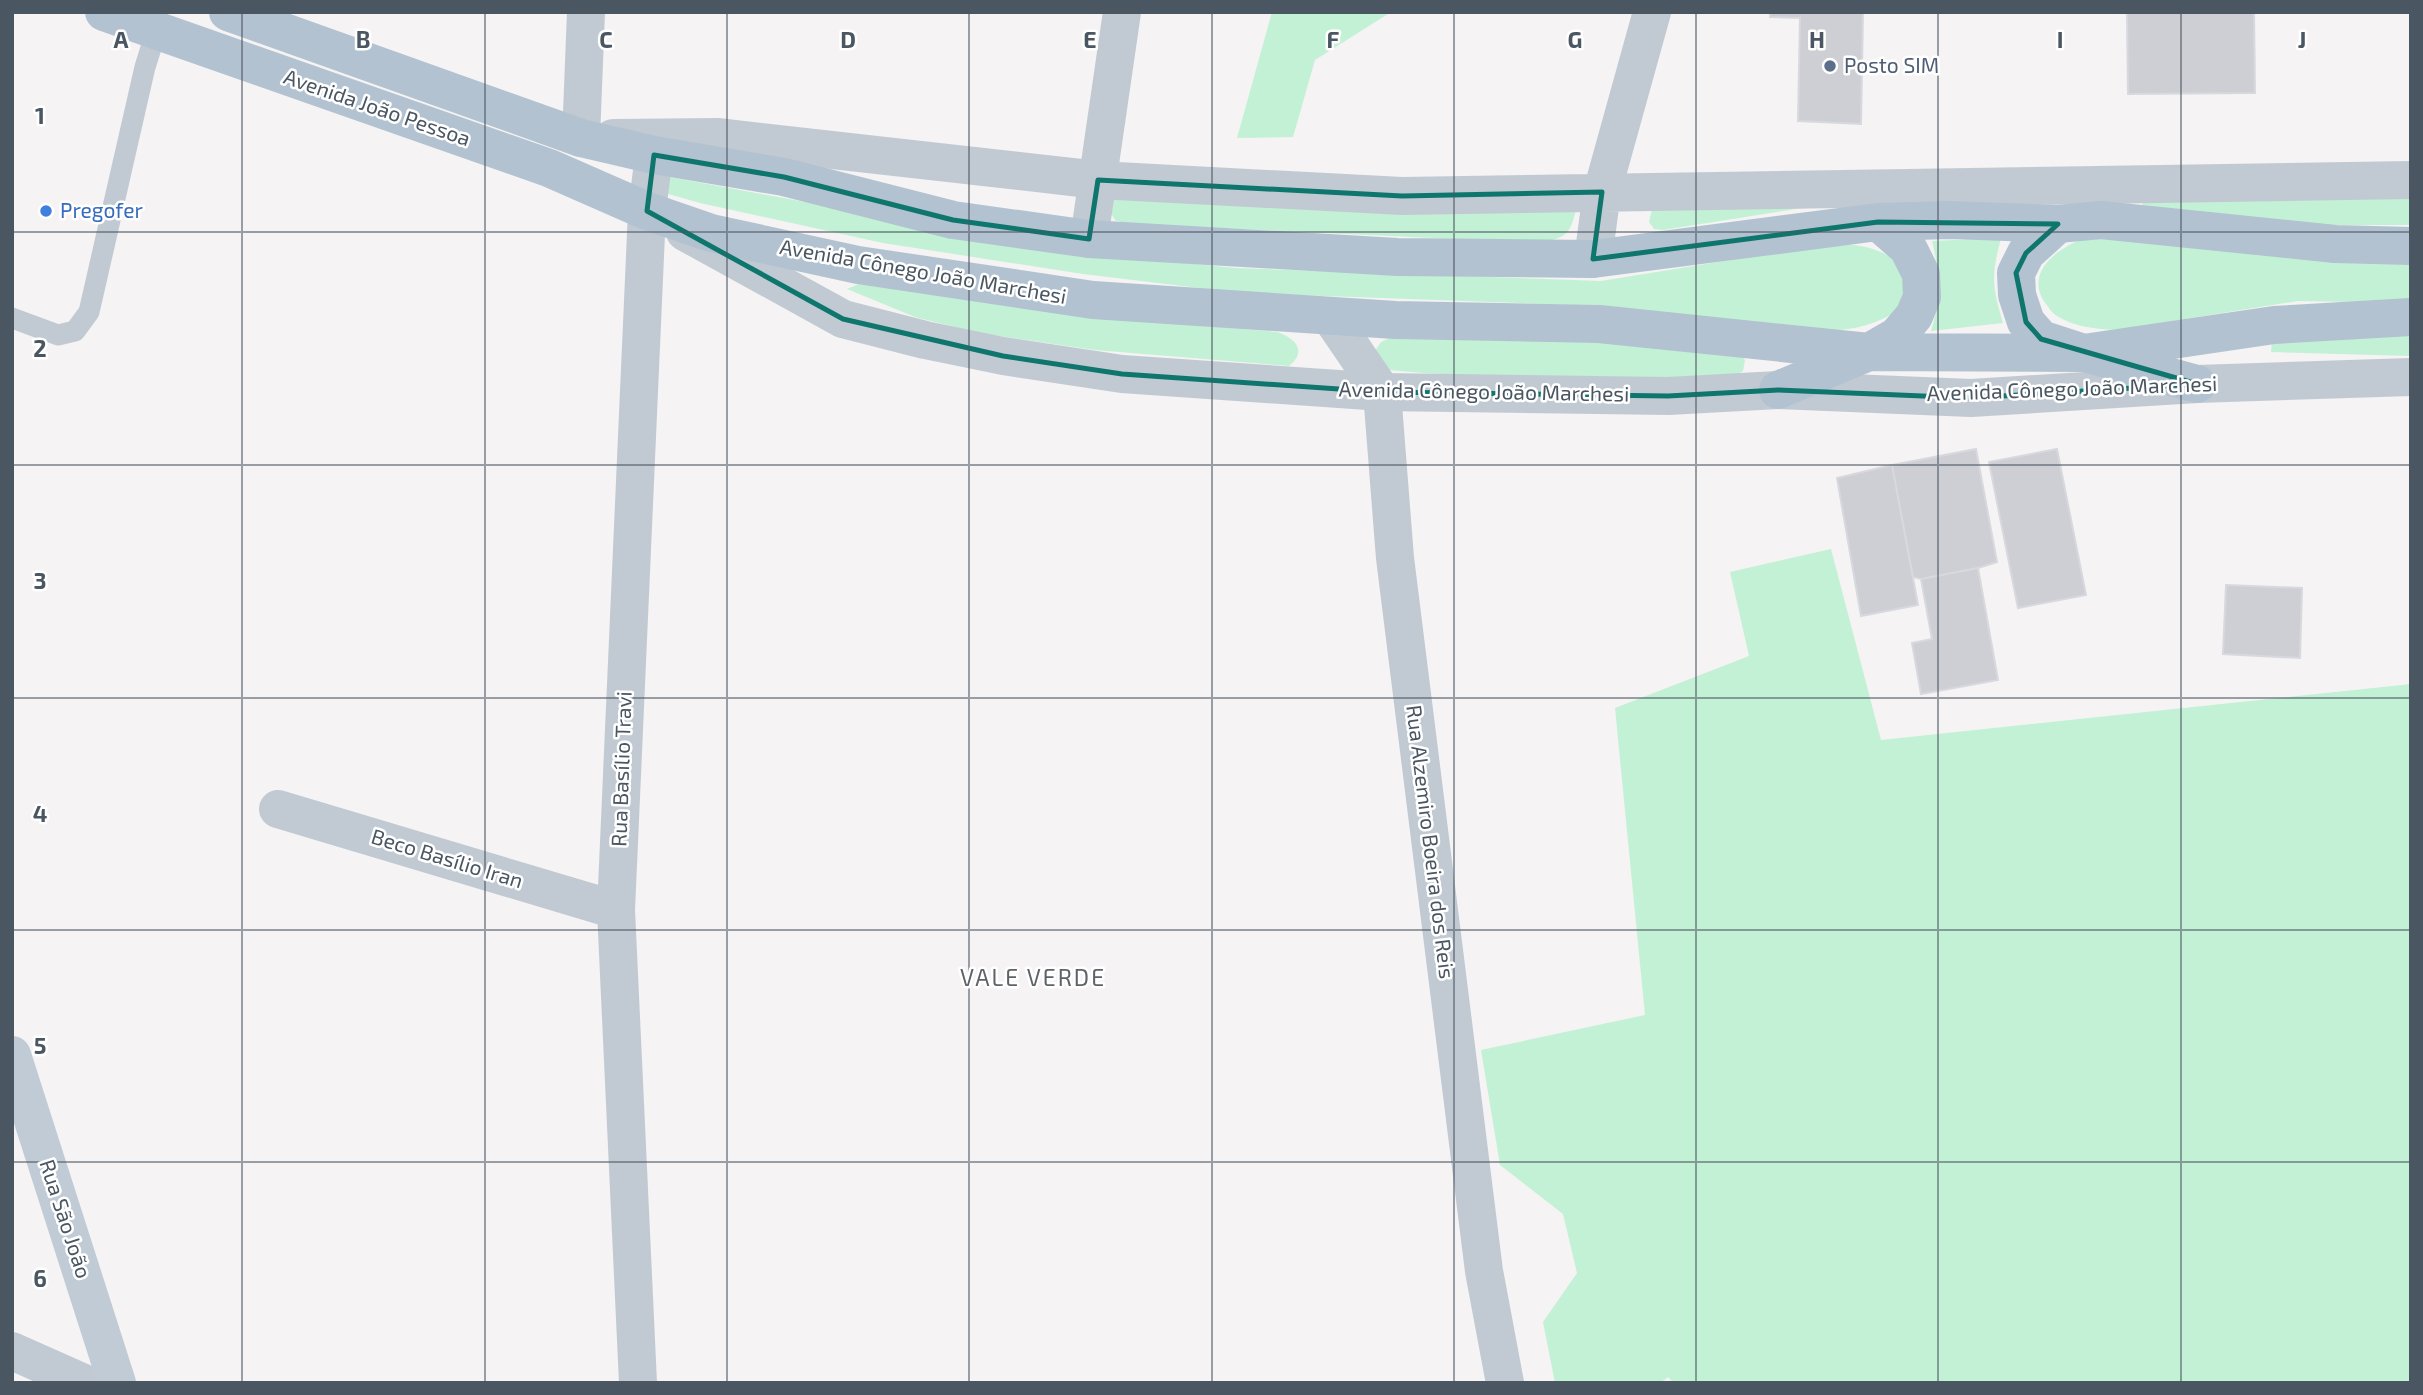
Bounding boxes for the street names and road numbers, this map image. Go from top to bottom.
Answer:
street label: Avenida João Pessoa [281,63,474,150]
street label: Avenida Cônego João Marchesi [778,233,1069,308]
street label: Avenida Cônego João Marchesi [1926,370,2218,405]
street label: Avenida Cônego João Marchesi [1338,375,1630,406]
street label: Rua Basílio Travi [605,691,636,847]
street label: Rua Alzemiro Boeira dos Reis [1402,703,1461,980]
street label: Beco Basílio Iran [369,823,526,892]
street label: Rua São João [36,1156,97,1281]

